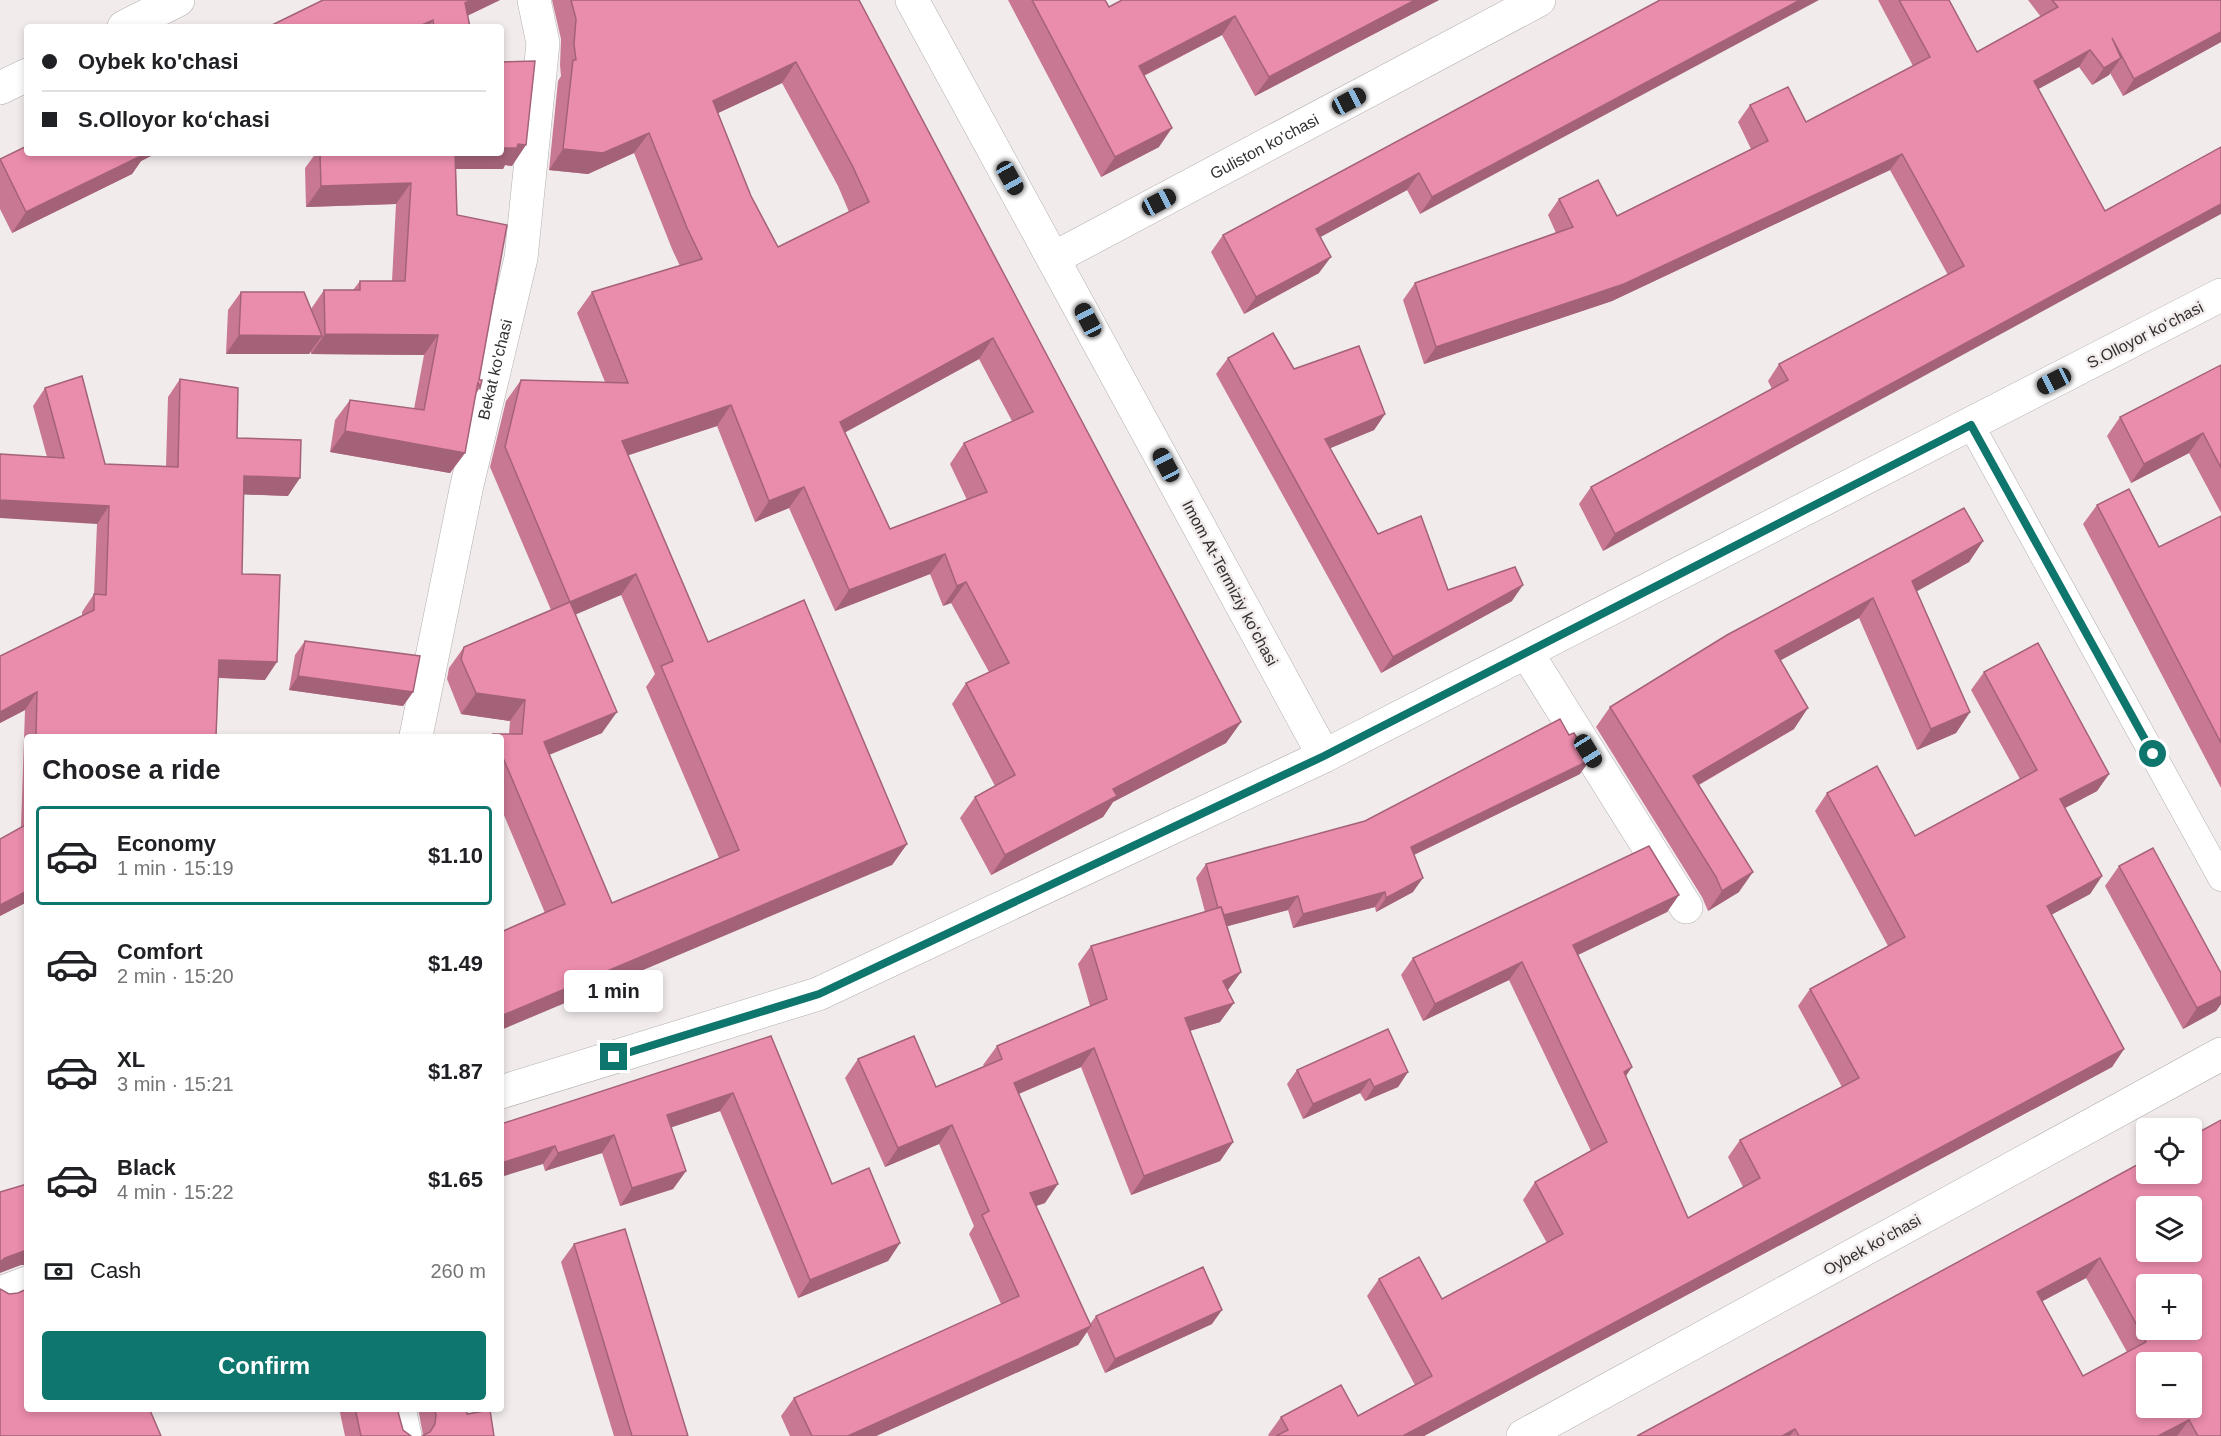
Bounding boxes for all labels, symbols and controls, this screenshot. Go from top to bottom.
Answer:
text: Oybek ko'chasi [78,49,239,74]
car [1329,85,1369,117]
text: S.Olloyor koʻchasi [78,107,270,132]
street label: Guliston ko'chasi [1207,110,1321,182]
car [993,158,1027,198]
car [1139,186,1179,218]
street label: S.Olloyor koʻchasi [2084,298,2206,372]
car [1072,300,1104,340]
street label: Bekat ko'chasi [474,317,515,421]
car [2034,365,2074,397]
car [1150,445,1182,485]
street label: Imom At-Termiziy koʻchasi [1179,497,1281,669]
car [1571,731,1605,771]
route start [2139,740,2166,767]
text: Choose a ride [42,755,221,785]
icon: car [45,829,99,883]
text: Economy [117,831,216,856]
text: $1.10 [428,843,483,868]
text: 1 min · 15:19 [117,857,234,879]
icon: car [45,937,99,991]
text: Comfort [117,939,203,964]
text: $1.49 [428,951,483,976]
text: 2 min · 15:20 [117,965,234,987]
callout: 1 min [564,970,664,1012]
text: 1 min [587,980,640,1002]
route end [600,1043,627,1070]
icon: car [45,1045,99,1099]
text: XL [117,1047,145,1072]
text: $1.87 [428,1059,483,1084]
text: 3 min · 15:21 [117,1073,234,1095]
map controls [2136,1118,2202,1418]
button: locate [2136,1118,2202,1184]
icon: car [45,1153,99,1207]
text: Black [117,1155,176,1180]
text: $1.65 [428,1167,483,1192]
text: 4 min · 15:22 [117,1181,234,1203]
button: layers [2136,1196,2202,1262]
street label: Oybek koʻchasi [1820,1211,1924,1279]
icon: cash [42,1255,75,1288]
text: Cash [90,1258,141,1283]
text: 260 m [430,1260,486,1282]
button: + [2136,1274,2202,1340]
button: Confirm [42,1331,486,1400]
button: − [2136,1352,2202,1418]

